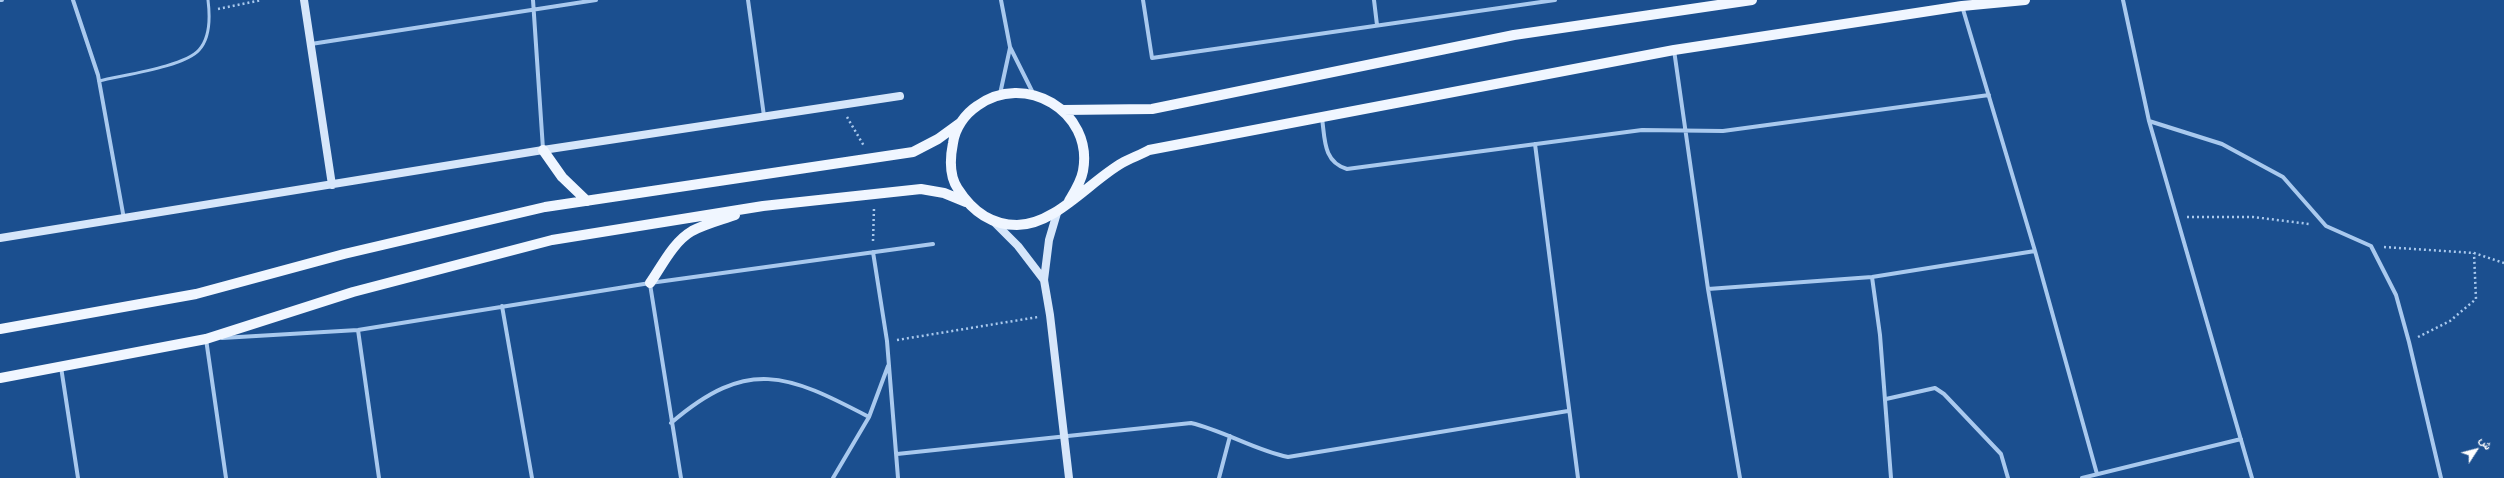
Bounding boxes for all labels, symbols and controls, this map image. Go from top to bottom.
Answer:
north arrow [2456,430,2496,470]
text: ش [2476,433,2496,452]

